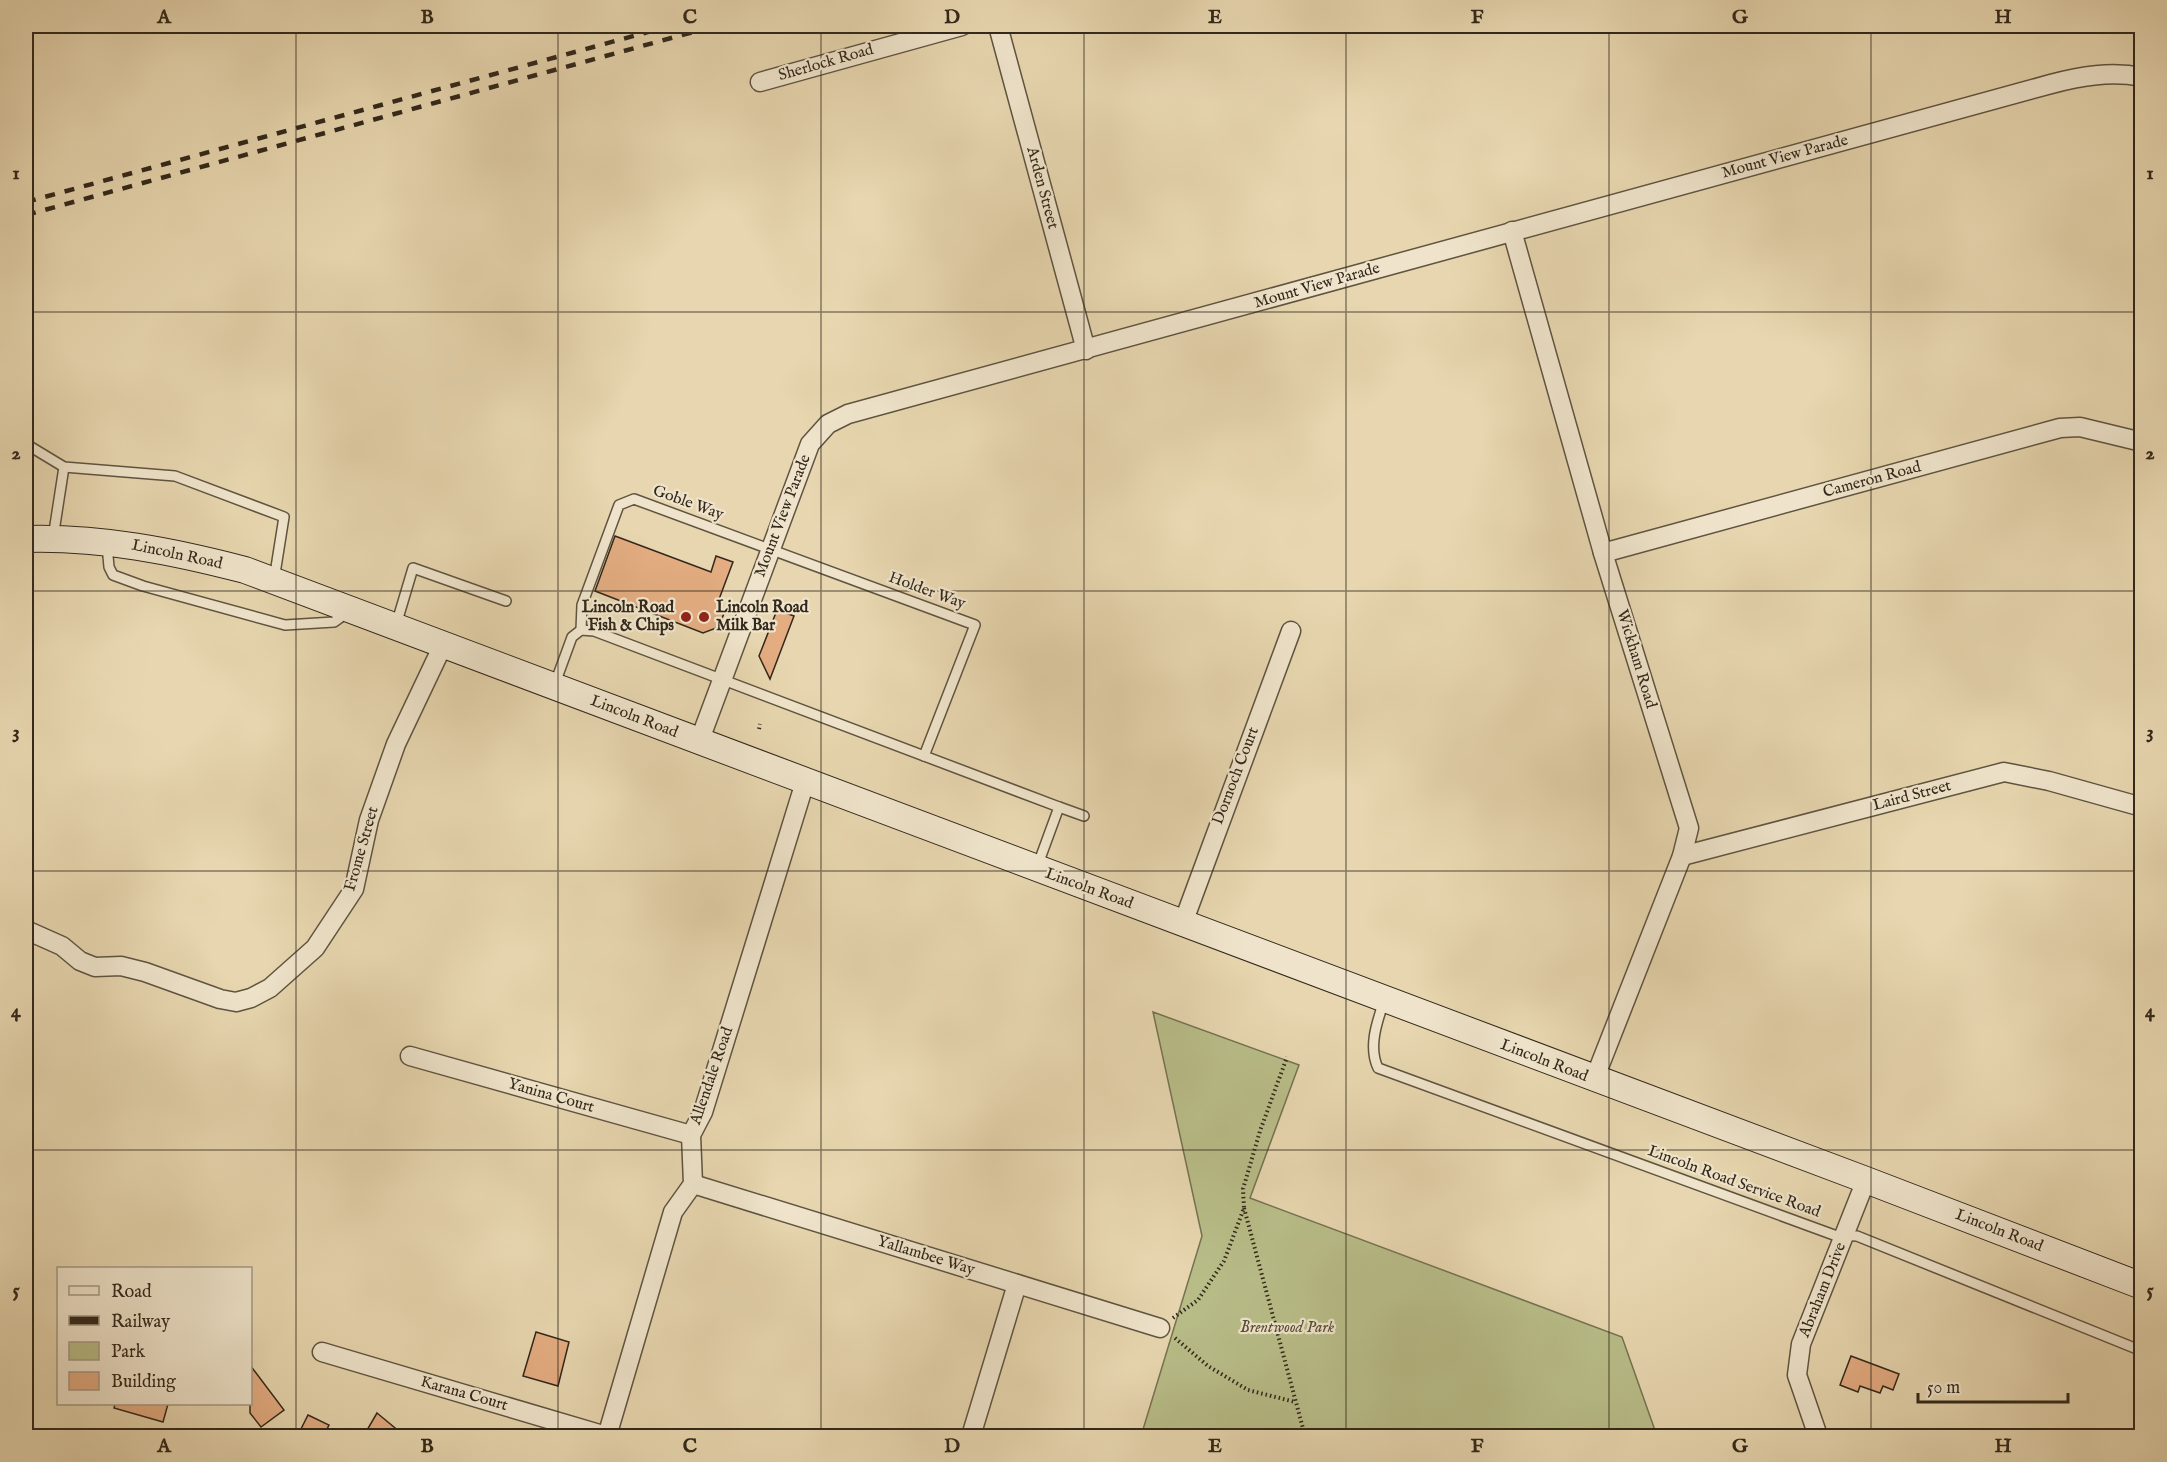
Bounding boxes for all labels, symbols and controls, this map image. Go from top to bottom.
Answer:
text: A [156,5,172,30]
text: B [420,5,434,30]
text: C [683,5,697,30]
text: D [944,5,960,30]
text: E [1208,5,1222,30]
text: F [1471,5,1484,30]
text: G [1732,5,1749,30]
text: H [1994,5,2012,30]
street label: Sherlock Road [776,40,876,86]
street label: Mount View Parade [1720,131,1850,183]
street label: Arden Street [1021,144,1063,232]
text: 1 [12,161,20,186]
text: 1 [2146,161,2154,186]
street label: Mount View Parade [1252,258,1382,314]
text: 2 [11,441,21,466]
text: 2 [2145,441,2155,466]
street label: Mount View Parade [750,452,816,580]
street label: Cameron Road [1821,457,1924,503]
street label: Goble Way [650,481,726,525]
street label: Lincoln Road [130,536,225,574]
street label: Holder Way [886,568,968,614]
place label: Lincoln Road Fish & Chips [582,598,674,636]
place label: Lincoln Road Milk Bar [716,598,809,636]
street label: Wickham Road [1611,607,1661,711]
marker: Lincoln Road Fish & Chips [679,610,693,624]
marker: Lincoln Road Milk Bar [697,610,711,624]
street label: Lincoln Road [587,691,681,743]
text: 3 [12,720,20,745]
text: 3 [2146,720,2154,745]
street label: Dornoch Court [1208,724,1264,828]
street label: Laird Street [1871,776,1954,816]
street label: Frome Street [340,804,384,894]
street label: Lincoln Road [1042,864,1136,914]
text: 4 [11,999,22,1024]
text: 4 [2145,999,2156,1024]
street label: Allendale Road [686,1024,738,1128]
street label: Lincoln Road [1497,1035,1591,1087]
street label: Yanina Court [506,1074,597,1118]
street label: Lincoln Road Service Road [1645,1141,1824,1223]
street label: Lincoln Road [1952,1205,2046,1257]
street label: Yallambee Way [875,1232,977,1280]
street label: Abraham Drive [1795,1240,1851,1341]
legend [57,1267,252,1405]
text: 5 [12,1278,20,1303]
text: 5 [2146,1278,2154,1303]
text: Road [111,1281,152,1304]
text: Railway [111,1311,170,1334]
park label: Brentwood Park [1240,1318,1335,1338]
text: Park [111,1341,146,1364]
scale bar [1918,1366,2068,1404]
text: Building [111,1371,176,1394]
street label: Karana Court [418,1372,510,1416]
text: 50 m [1927,1377,1960,1400]
text: A [156,1434,172,1459]
text: B [420,1434,434,1459]
text: C [683,1434,697,1459]
text: D [944,1434,960,1459]
text: E [1208,1434,1222,1459]
text: F [1471,1434,1484,1459]
text: G [1732,1434,1749,1459]
text: H [1994,1434,2012,1459]

